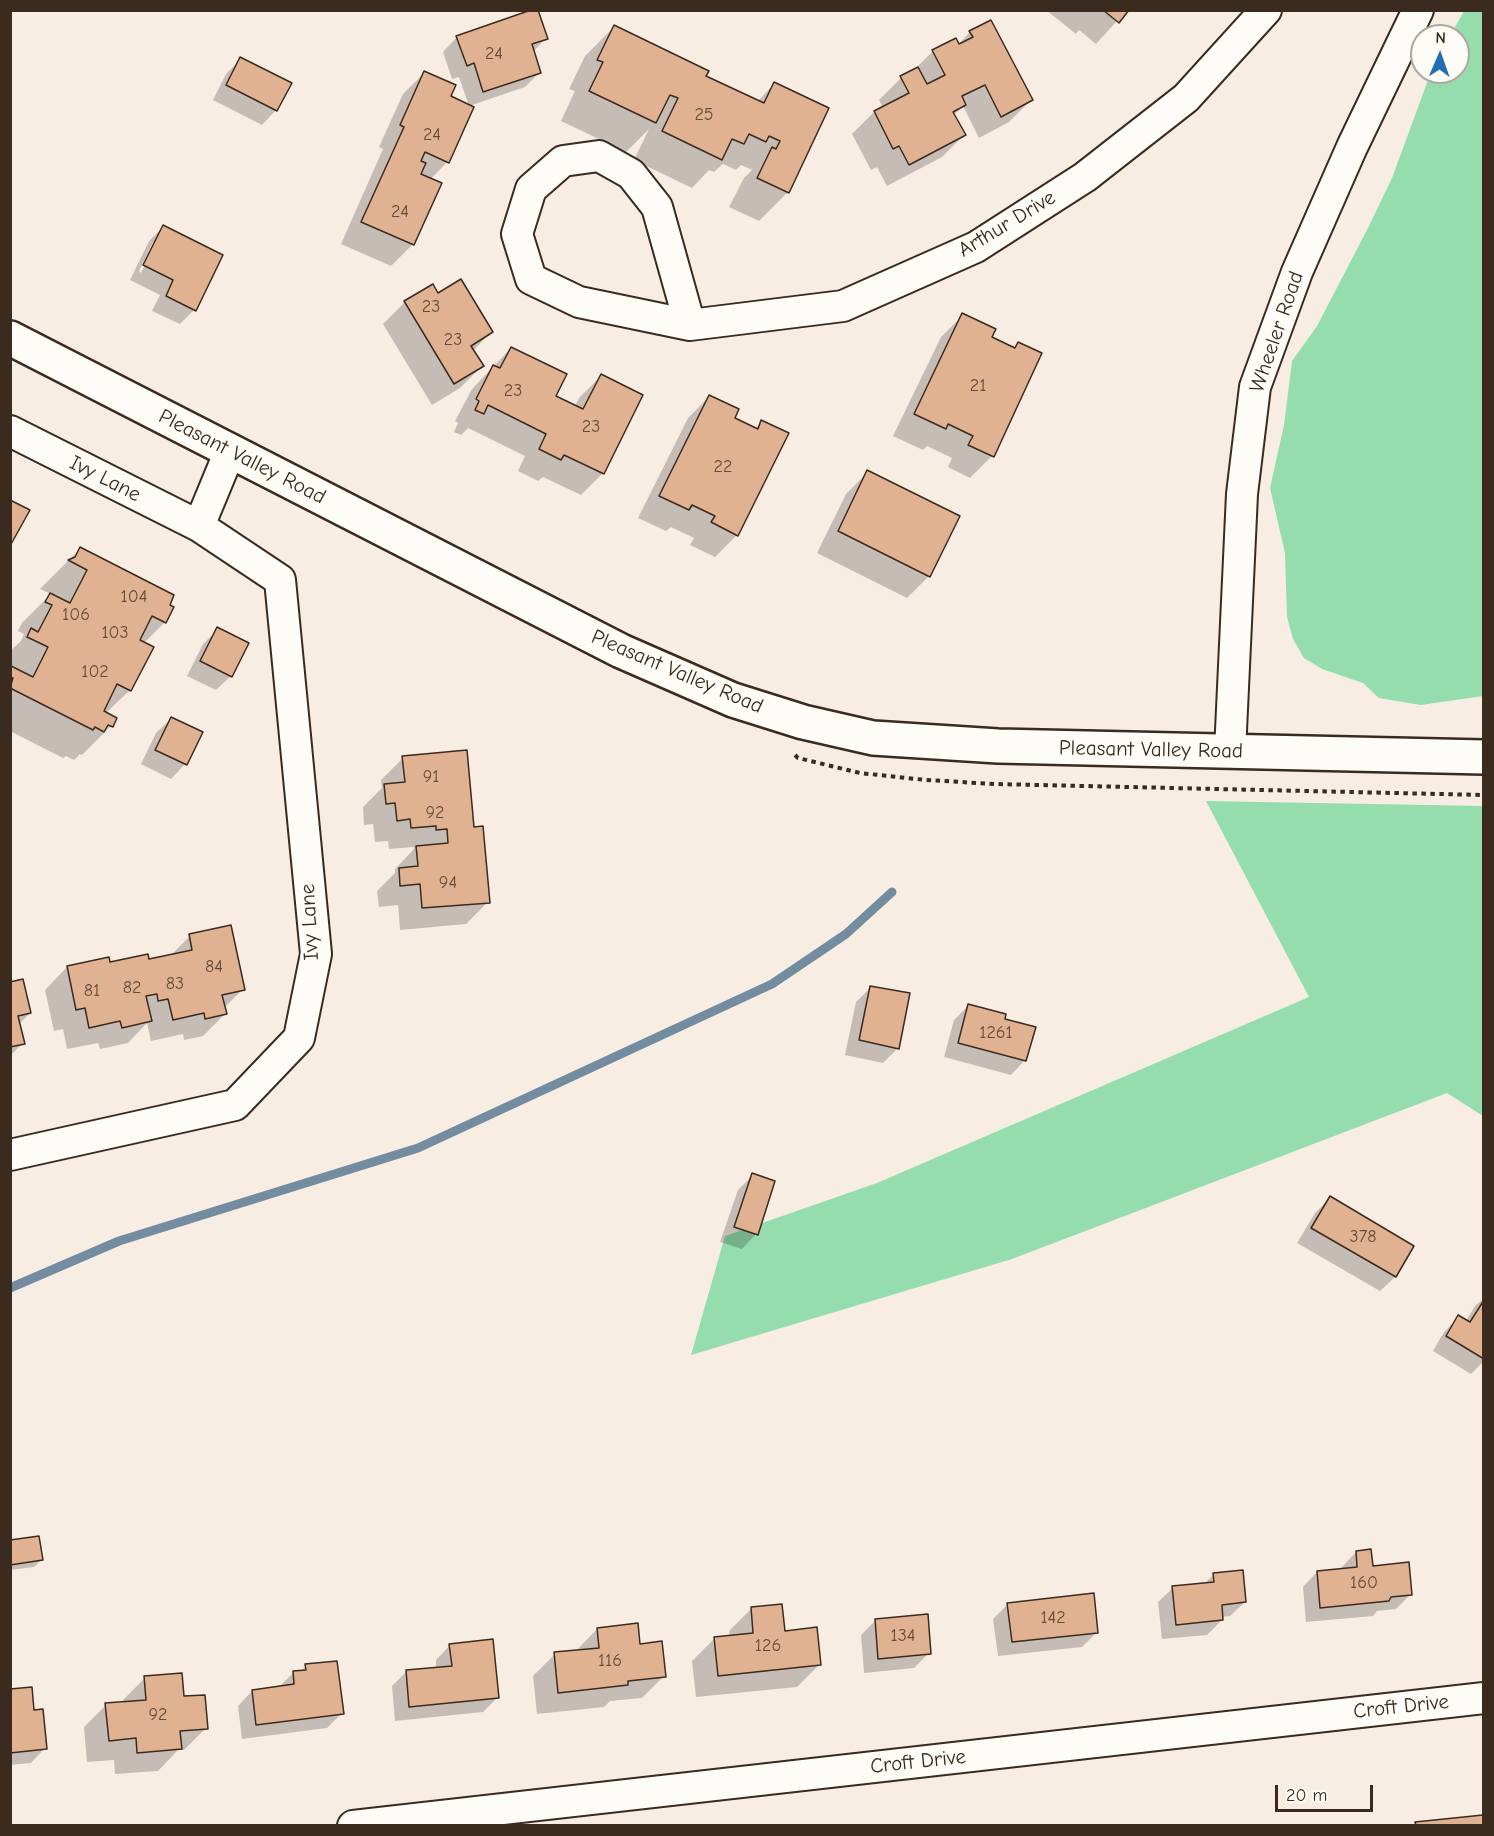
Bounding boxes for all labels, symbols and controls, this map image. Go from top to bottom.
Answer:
north arrow [1410,24,1470,84]
text: N [1435,29,1446,47]
house number: 24 [485,43,503,65]
house number: 25 [694,104,714,126]
house number: 24 [423,124,441,146]
street label: Arthur Drive [954,185,1060,263]
house number: 24 [391,201,409,223]
street label: Wheeler Road [1245,268,1309,396]
house number: 23 [422,296,440,318]
house number: 23 [444,329,462,351]
house number: 21 [970,375,986,397]
house number: 23 [504,380,522,402]
street label: Pleasant Valley Road [154,404,330,510]
house number: 23 [582,416,600,438]
street label: Ivy Lane [65,450,145,508]
house number: 22 [714,456,732,478]
house number: 104 [121,586,147,608]
house number: 106 [62,604,90,626]
house number: 103 [101,622,129,644]
street label: Pleasant Valley Road [587,624,767,720]
house number: 102 [81,661,109,683]
street label: Pleasant Valley Road [1059,736,1243,764]
house number: 91 [423,766,439,788]
house number: 92 [426,802,444,824]
house number: 94 [439,872,457,894]
street label: Ivy Lane [295,883,325,961]
house number: 84 [205,956,223,978]
house number: 83 [166,973,184,995]
house number: 82 [123,977,141,999]
house number: 81 [84,980,100,1002]
house number: 1261 [979,1022,1013,1044]
house number: 378 [1350,1226,1376,1248]
house number: 160 [1350,1572,1378,1594]
house number: 142 [1040,1607,1066,1629]
house number: 134 [891,1625,915,1647]
house number: 126 [755,1635,781,1657]
house number: 116 [598,1650,622,1672]
street label: Croft Drive [1352,1689,1450,1725]
house number: 92 [149,1704,167,1726]
street label: Croft Drive [869,1744,967,1780]
scale bar [1278,1773,1376,1811]
text: 20 m [1286,1785,1327,1806]

